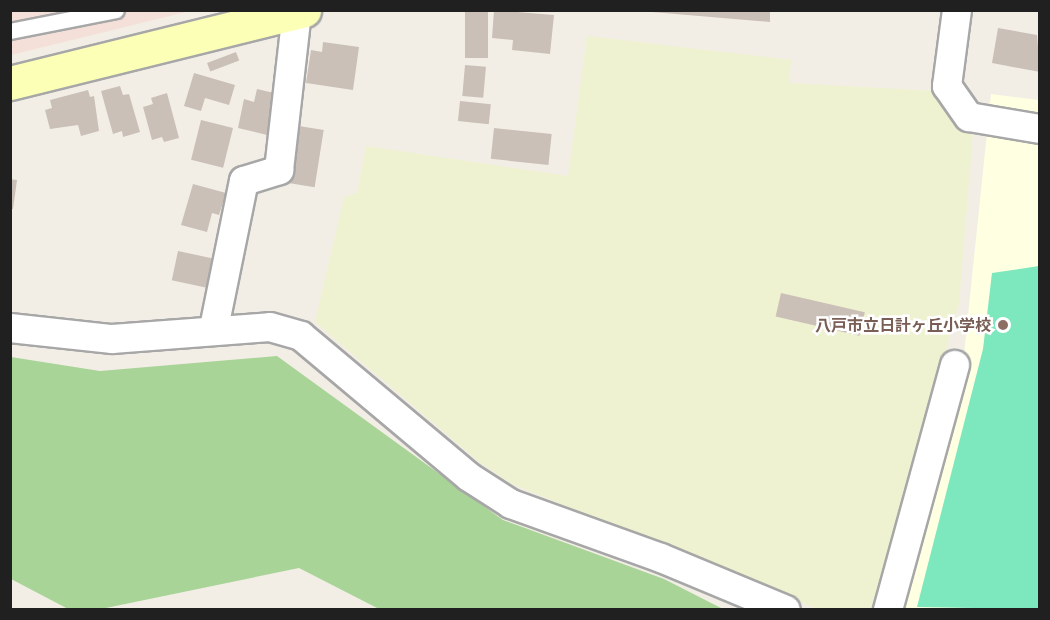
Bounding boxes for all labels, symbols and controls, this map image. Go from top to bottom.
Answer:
place label: 八戸市立日計ヶ丘小学校 [815,315,991,335]
marker: 八戸市立日計ヶ丘小学校 [996,318,1010,332]

